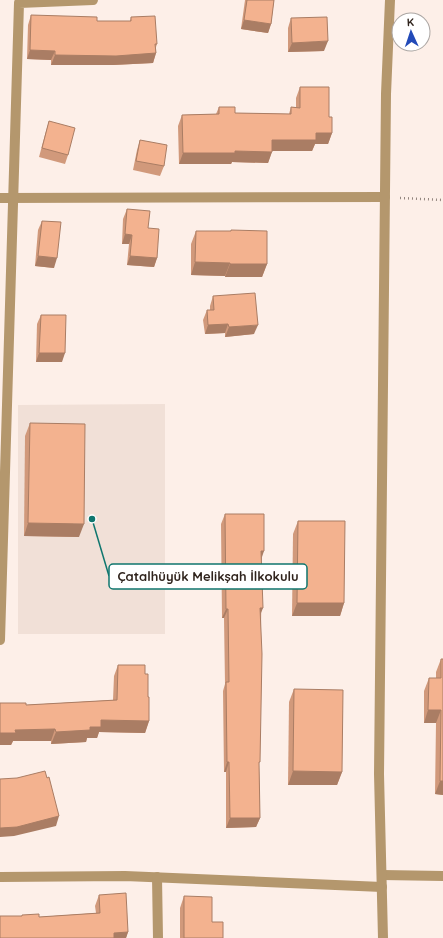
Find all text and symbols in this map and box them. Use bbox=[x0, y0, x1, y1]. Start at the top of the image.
north arrow bbox=[391, 12, 431, 52]
text: K bbox=[407, 15, 414, 29]
callout: Çatalhüyük Melikşah İlkokulu bbox=[109, 564, 307, 589]
text: Çatalhüyük Melikşah İlkokulu bbox=[117, 568, 299, 584]

